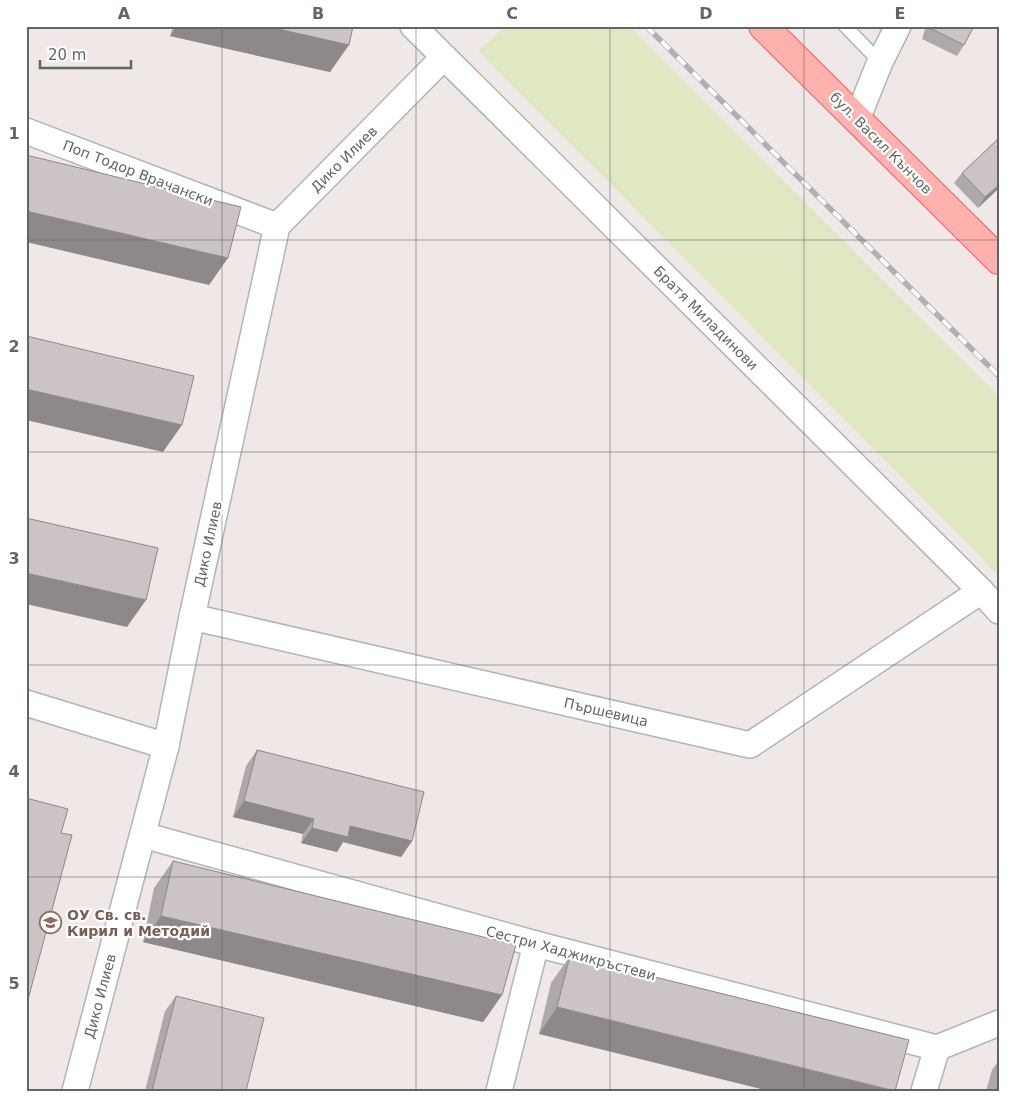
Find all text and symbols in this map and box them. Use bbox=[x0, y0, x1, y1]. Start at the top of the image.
text: A bbox=[118, 4, 131, 23]
text: B bbox=[312, 4, 324, 23]
text: C bbox=[506, 4, 518, 23]
text: D bbox=[699, 4, 713, 23]
text: E bbox=[895, 4, 905, 23]
scale bar bbox=[40, 38, 131, 70]
text: 20 m bbox=[48, 46, 86, 64]
street label: бул. Васил Кънчов bbox=[827, 89, 935, 197]
street label: Дико Илиев bbox=[308, 123, 380, 195]
text: 1 bbox=[8, 124, 20, 143]
street label: Поп Тодор Врачански bbox=[61, 137, 215, 209]
street label: Братя Миладинови bbox=[651, 263, 761, 373]
text: 2 bbox=[8, 337, 20, 356]
street label: Дико Илиев bbox=[191, 500, 225, 588]
text: 3 bbox=[8, 549, 20, 568]
street label: Пършевица bbox=[562, 695, 650, 729]
text: 4 bbox=[8, 762, 20, 781]
place label: ОУ Св. св. Кирил и Методий bbox=[67, 907, 210, 939]
school or university icon: ОУ Св. св. Кирил и Методий bbox=[39, 911, 63, 935]
street label: Сестри Хаджикръстеви bbox=[484, 923, 658, 983]
street label: Дико Илиев bbox=[81, 952, 119, 1040]
text: 5 bbox=[8, 974, 20, 993]

